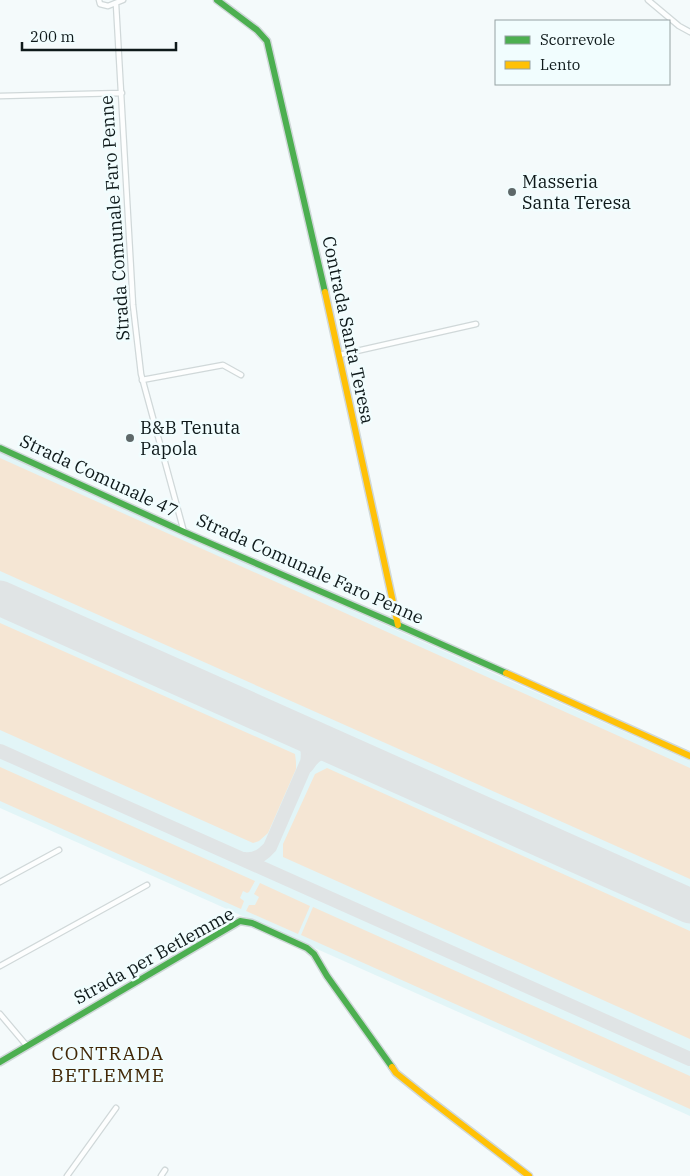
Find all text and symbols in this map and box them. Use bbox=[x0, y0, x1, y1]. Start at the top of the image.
scale bar bbox=[22, 20, 176, 52]
legend bbox=[495, 20, 670, 85]
text: 200 m bbox=[30, 27, 75, 46]
text: Scorrevole bbox=[540, 30, 615, 49]
text: Lento bbox=[540, 55, 580, 74]
street label: Strada Comunale Faro Penne bbox=[94, 95, 135, 342]
place label: Masseria Santa Teresa bbox=[522, 170, 631, 214]
marker: Masseria Santa Teresa bbox=[506, 186, 518, 198]
street label: Contrada Santa Teresa bbox=[317, 234, 380, 426]
place label: B&B Tenuta Papola bbox=[140, 416, 240, 460]
street label: Strada Comunale 47 bbox=[17, 429, 182, 522]
marker: B&B Tenuta Papola bbox=[124, 432, 136, 444]
street label: Strada Comunale Faro Penne bbox=[193, 508, 427, 629]
street label: Strada per Betlemme bbox=[70, 902, 238, 1009]
district label: CONTRADA BETLEMME bbox=[51, 1041, 165, 1087]

